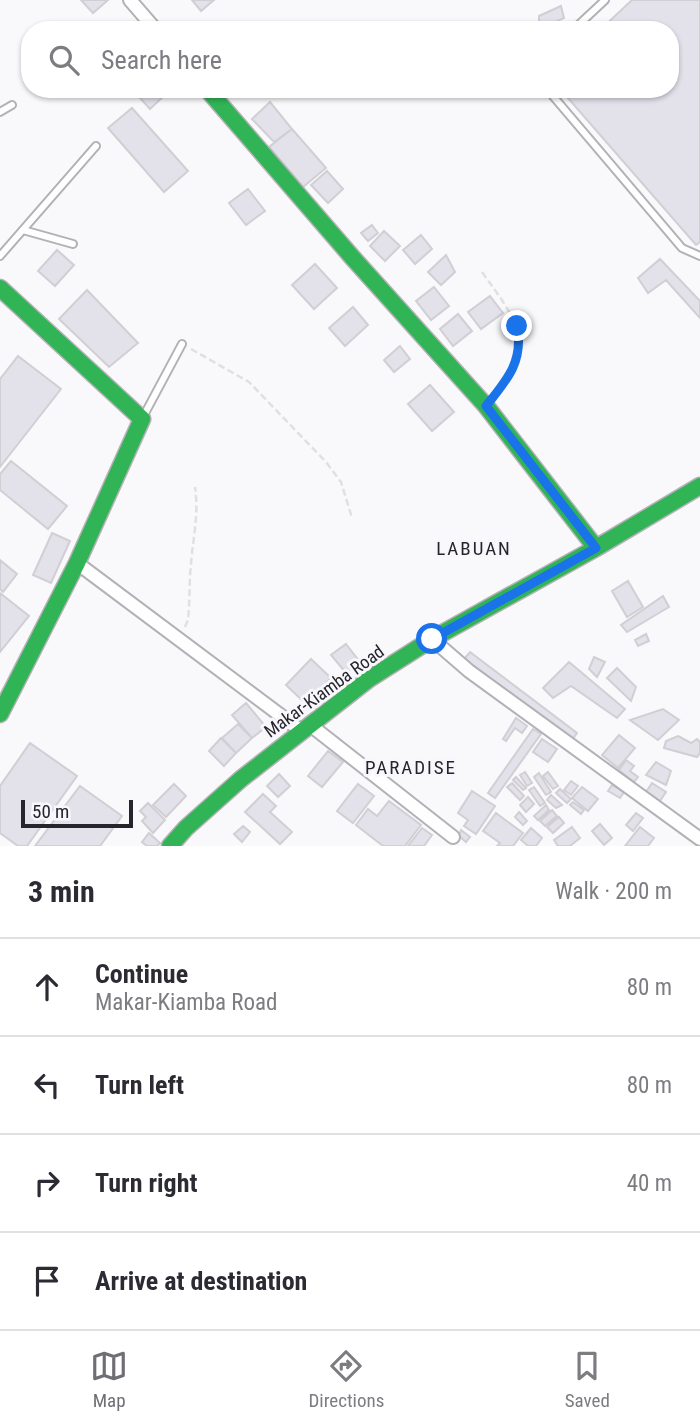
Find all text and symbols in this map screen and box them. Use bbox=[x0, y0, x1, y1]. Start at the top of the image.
search box bbox=[21, 21, 679, 98]
icon: search bbox=[45, 41, 83, 79]
text: Search here bbox=[101, 45, 222, 75]
route end bbox=[501, 310, 532, 341]
district label: LABUAN bbox=[436, 537, 512, 560]
route start bbox=[416, 623, 447, 654]
street label: Makar-Kiamba Road bbox=[260, 641, 388, 741]
district label: PARADISE bbox=[365, 756, 457, 779]
scale bar bbox=[21, 797, 133, 829]
text: 50 m bbox=[32, 800, 69, 823]
text: 3 min bbox=[28, 874, 95, 909]
text: Walk · 200 m bbox=[555, 878, 672, 905]
text: Continue bbox=[95, 959, 188, 989]
icon: ahead bbox=[28, 968, 66, 1006]
text: 80 m bbox=[627, 974, 672, 1001]
text: Makar-Kiamba Road bbox=[95, 989, 277, 1016]
icon: left bbox=[28, 1066, 66, 1104]
text: Turn left bbox=[95, 1070, 184, 1100]
text: 80 m bbox=[627, 1072, 672, 1099]
icon: right bbox=[28, 1164, 66, 1202]
text: Turn right bbox=[95, 1168, 197, 1198]
text: 40 m bbox=[627, 1170, 672, 1197]
icon: arrive bbox=[28, 1262, 66, 1300]
text: Arrive at destination bbox=[95, 1266, 307, 1296]
tab: Map bbox=[90, 1347, 128, 1412]
tab: Directions bbox=[308, 1347, 384, 1412]
tab: Saved bbox=[565, 1347, 610, 1412]

